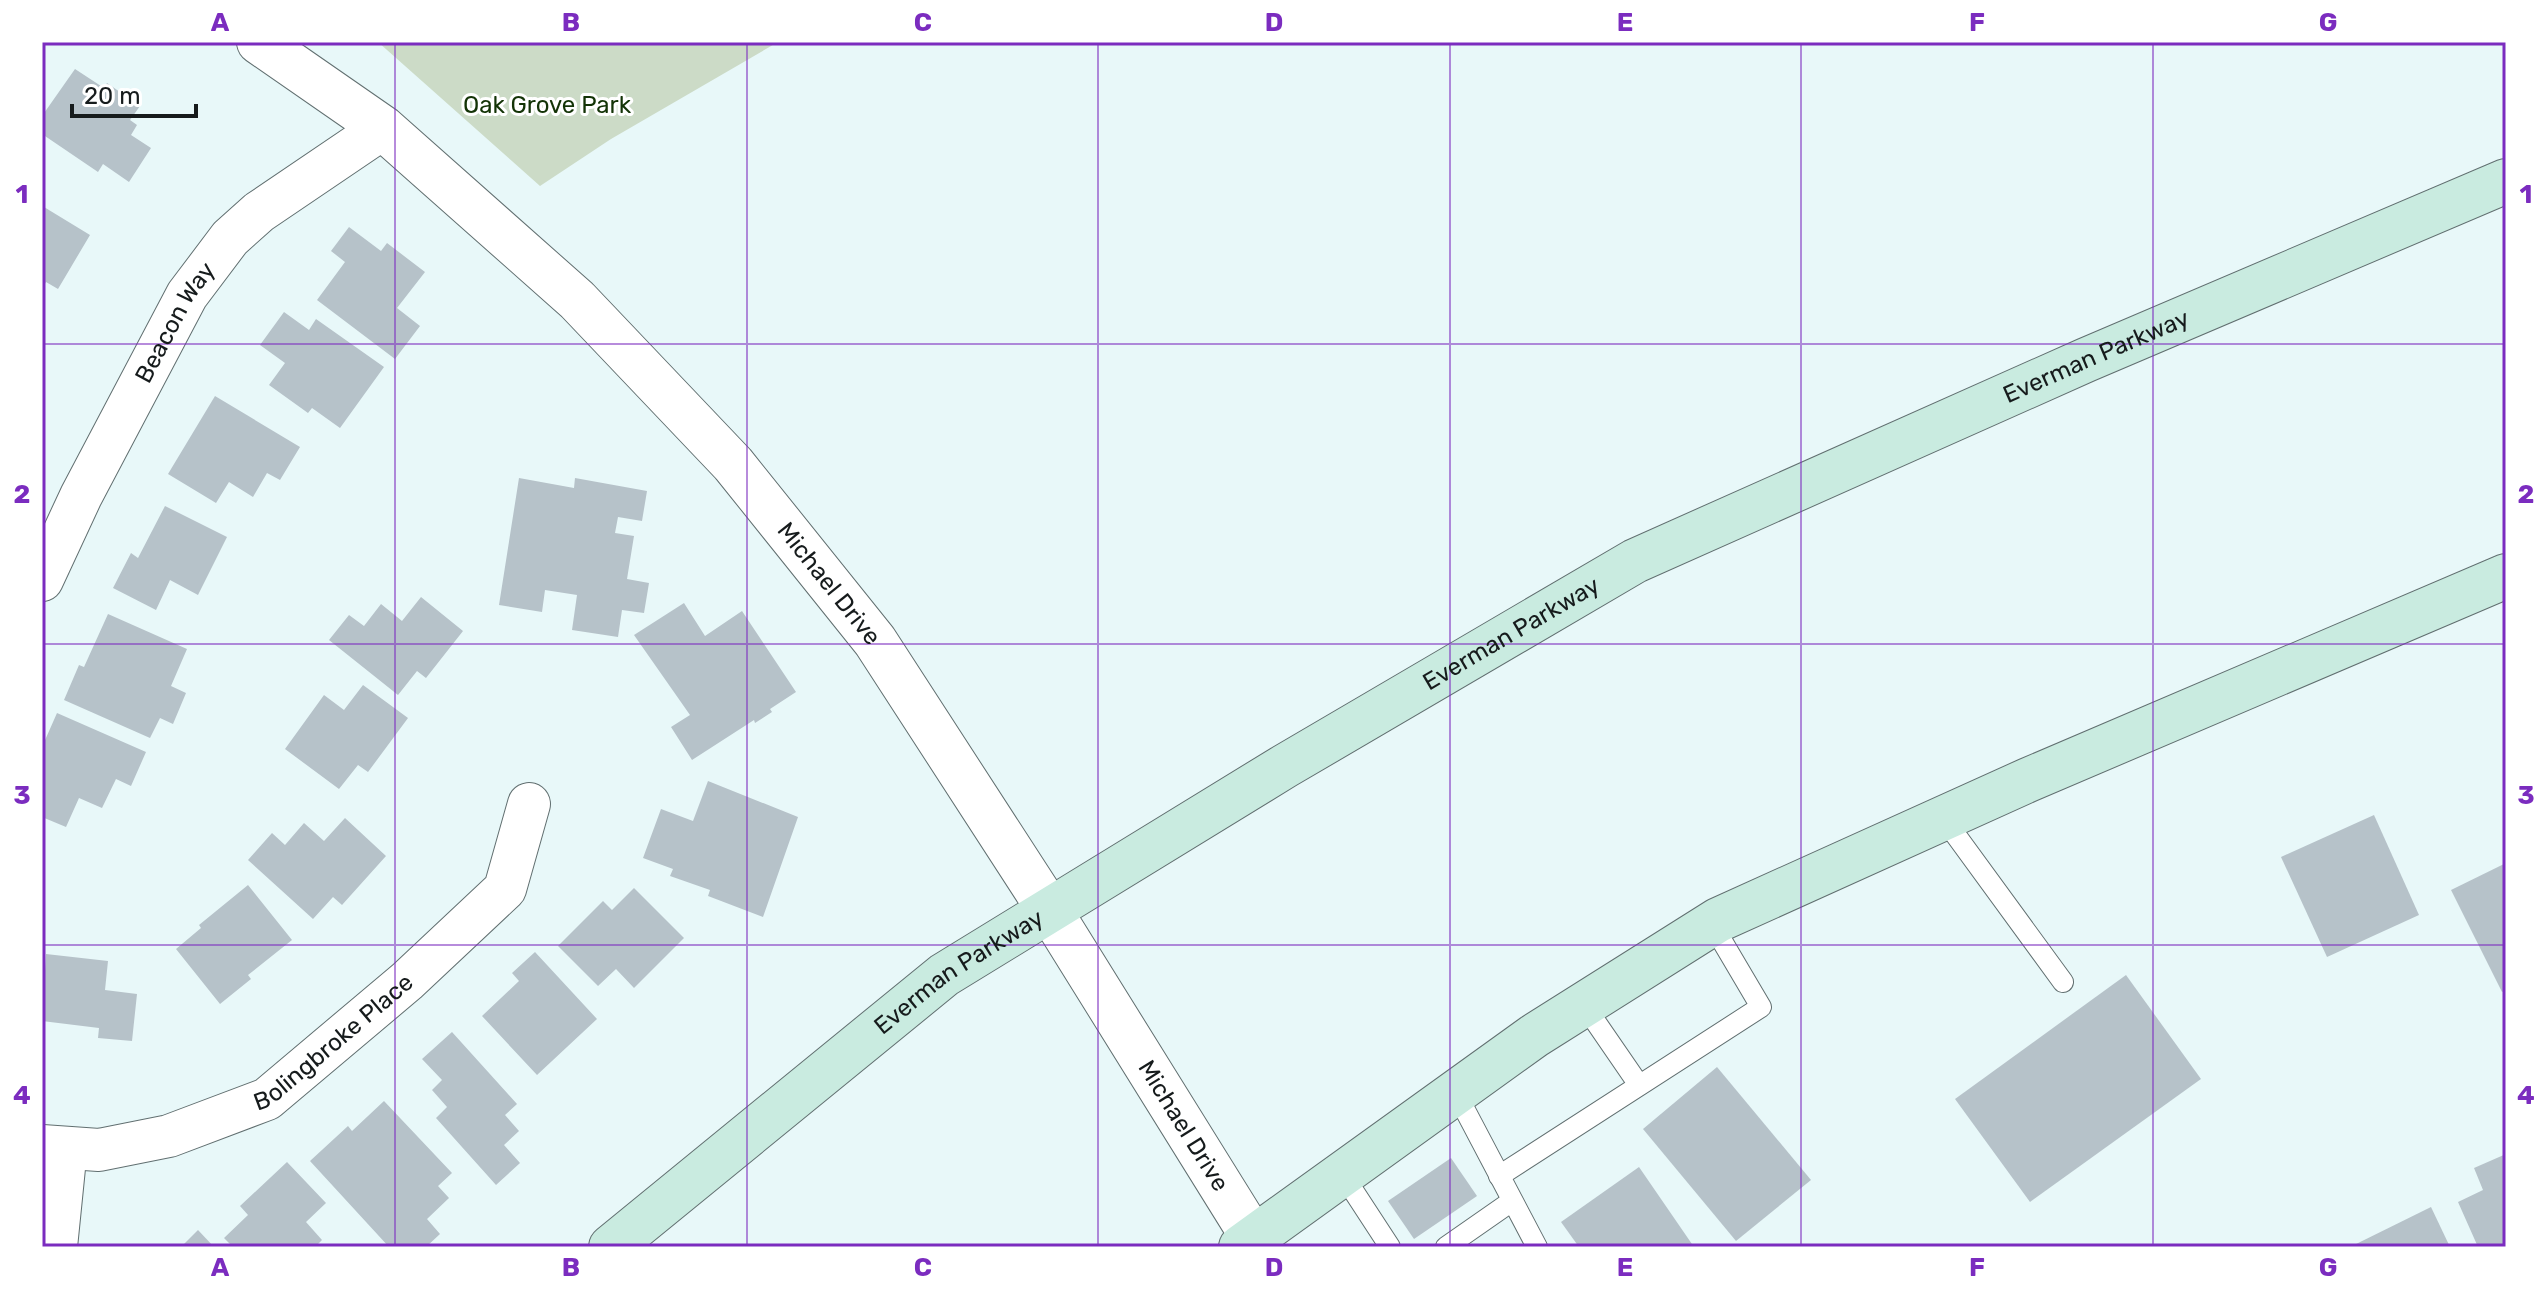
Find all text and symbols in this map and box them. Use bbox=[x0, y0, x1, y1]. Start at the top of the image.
text: A bbox=[211, 7, 230, 38]
text: B bbox=[562, 7, 580, 38]
text: C bbox=[914, 7, 932, 38]
text: D bbox=[1265, 7, 1283, 38]
text: E bbox=[1617, 7, 1633, 38]
text: F bbox=[1969, 7, 1985, 38]
text: G bbox=[2319, 7, 2337, 38]
scale bar bbox=[72, 68, 196, 118]
text: 20 m bbox=[84, 82, 141, 110]
park label: Oak Grove Park bbox=[463, 91, 632, 119]
text: 1 bbox=[16, 179, 28, 210]
text: 1 bbox=[2520, 179, 2532, 210]
street label: Beacon Way bbox=[129, 257, 221, 388]
street label: Everman Parkway bbox=[1999, 304, 2193, 409]
text: 2 bbox=[14, 479, 30, 510]
text: 2 bbox=[2518, 479, 2534, 510]
street label: Michael Drive bbox=[772, 517, 887, 651]
street label: Everman Parkway bbox=[1418, 571, 1604, 696]
text: 3 bbox=[13, 780, 31, 811]
text: 3 bbox=[2517, 780, 2535, 811]
street label: Everman Parkway bbox=[869, 904, 1048, 1040]
street label: Bolingbroke Place bbox=[250, 968, 419, 1117]
street label: Michael Drive bbox=[1132, 1055, 1235, 1196]
text: 4 bbox=[13, 1080, 31, 1111]
text: 4 bbox=[2517, 1080, 2535, 1111]
text: A bbox=[211, 1252, 230, 1283]
text: B bbox=[562, 1252, 580, 1283]
text: C bbox=[914, 1252, 932, 1283]
text: D bbox=[1265, 1252, 1283, 1283]
text: E bbox=[1617, 1252, 1633, 1283]
text: F bbox=[1969, 1252, 1985, 1283]
text: G bbox=[2319, 1252, 2337, 1283]

